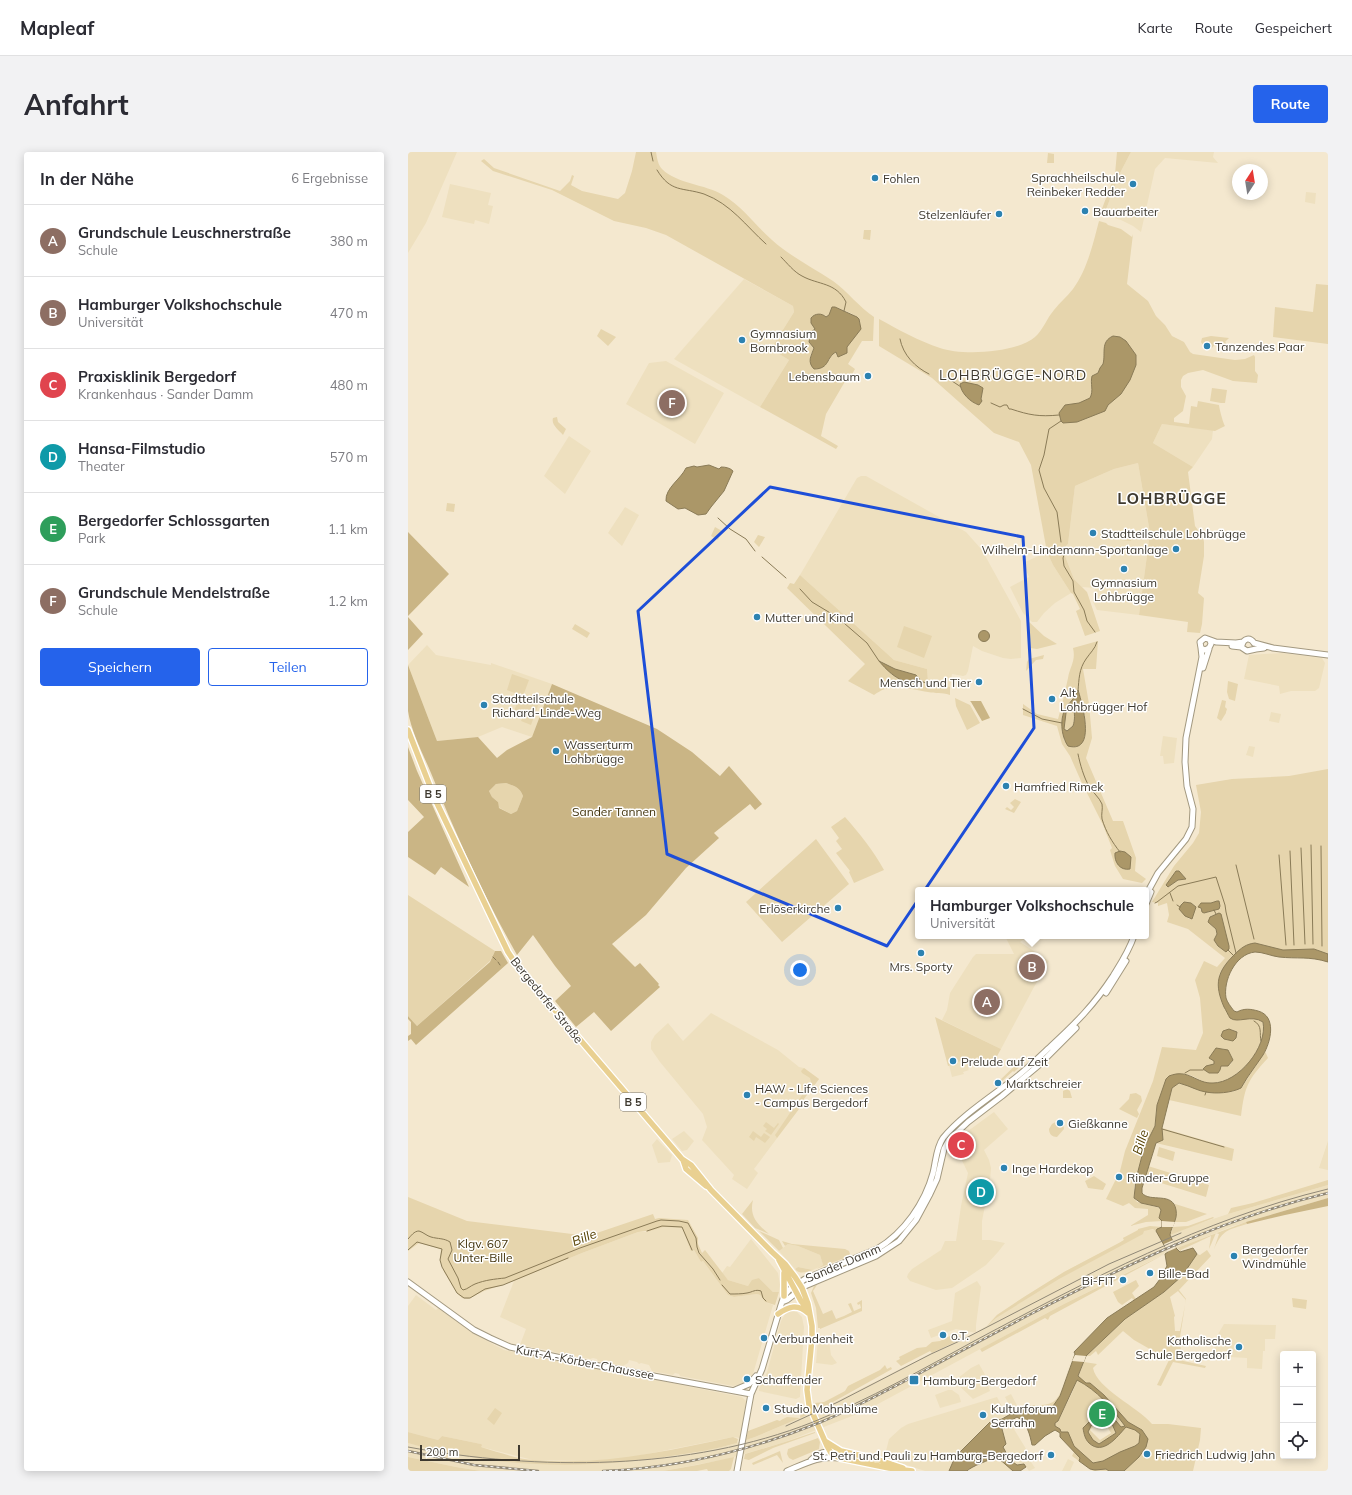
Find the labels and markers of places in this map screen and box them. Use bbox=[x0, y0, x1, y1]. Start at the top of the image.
place label: Sprachheilschule Reinbeker Redder bbox=[1027, 170, 1126, 199]
place label: Fohlen bbox=[883, 171, 920, 186]
marker: Fohlen bbox=[870, 173, 880, 183]
marker: Sprachheilschule Reinbeker Redder bbox=[1128, 179, 1138, 189]
place label: Bauarbeiter bbox=[1093, 204, 1159, 219]
marker: Bauarbeiter bbox=[1080, 206, 1090, 216]
place label: Stelzenläufer bbox=[919, 207, 992, 222]
marker: Stelzenläufer bbox=[994, 209, 1004, 219]
place label: Gymnasium Bornbrook bbox=[750, 326, 816, 355]
marker: Gymnasium Bornbrook bbox=[737, 335, 747, 345]
place label: Tanzendes Paar bbox=[1215, 339, 1305, 354]
marker: Tanzendes Paar bbox=[1202, 341, 1212, 351]
place label: Lebensbaum bbox=[788, 369, 860, 384]
marker: Lebensbaum bbox=[863, 371, 873, 381]
pin: F bbox=[659, 388, 685, 418]
place label: Stadtteilschule Lohbrügge bbox=[1101, 526, 1246, 541]
marker: Stadtteilschule Lohbrügge bbox=[1088, 528, 1098, 538]
place label: Wilhelm-Lindemann-Sportanlage bbox=[982, 542, 1168, 557]
marker: Wilhelm-Lindemann-Sportanlage bbox=[1171, 544, 1181, 554]
marker: Gymnasium Lohbrügge bbox=[1119, 564, 1129, 574]
place label: Gymnasium Lohbrügge bbox=[1091, 575, 1157, 604]
place label: Mutter und Kind bbox=[765, 610, 853, 625]
marker: Mutter und Kind bbox=[752, 612, 762, 622]
place label: Mensch und Tier bbox=[880, 675, 972, 690]
marker: Mensch und Tier bbox=[974, 677, 984, 687]
place label: Alt Lohbrügger Hof bbox=[1060, 685, 1148, 714]
place label: Stadtteilschule Richard-Linde-Weg bbox=[492, 691, 601, 720]
marker: Alt Lohbrügger Hof bbox=[1047, 694, 1057, 704]
marker: Stadtteilschule Richard-Linde-Weg bbox=[479, 700, 489, 710]
place label: Wasserturm Lohbrügge bbox=[564, 737, 633, 766]
marker: Wasserturm Lohbrügge bbox=[551, 746, 561, 756]
place label: Hamfried Rimek bbox=[1014, 779, 1104, 794]
marker: Hamfried Rimek bbox=[1001, 781, 1011, 791]
place label: Erlöserkirche bbox=[759, 901, 830, 916]
marker: Erlöserkirche bbox=[833, 903, 843, 913]
marker: Mrs. Sporty bbox=[916, 948, 926, 958]
pin: B bbox=[1019, 952, 1045, 982]
place label: Mrs. Sporty bbox=[889, 959, 953, 974]
pin: A bbox=[974, 987, 1000, 1017]
place label: Prelude auf Zeit bbox=[961, 1054, 1048, 1069]
marker: Prelude auf Zeit bbox=[948, 1056, 958, 1066]
place label: Marktschreier bbox=[1006, 1076, 1082, 1091]
marker: Marktschreier bbox=[993, 1078, 1003, 1088]
place label: HAW - Life Sciences - Campus Bergedorf bbox=[755, 1081, 869, 1110]
marker: HAW - Life Sciences - Campus Bergedorf bbox=[742, 1090, 752, 1100]
place label: Gießkanne bbox=[1068, 1116, 1128, 1131]
marker: Gießkanne bbox=[1055, 1118, 1065, 1128]
pin: C bbox=[948, 1130, 974, 1160]
place label: Inge Hardekop bbox=[1012, 1161, 1094, 1176]
marker: Inge Hardekop bbox=[999, 1163, 1009, 1173]
place label: Rinder-Gruppe bbox=[1127, 1170, 1209, 1185]
marker: Rinder-Gruppe bbox=[1114, 1172, 1124, 1182]
pin: D bbox=[968, 1177, 994, 1207]
place label: Bergedorfer Windmühle bbox=[1242, 1242, 1309, 1271]
marker: Bergedorfer Windmühle bbox=[1229, 1251, 1239, 1261]
place label: Bille-Bad bbox=[1158, 1266, 1209, 1281]
marker: Bille-Bad bbox=[1145, 1268, 1155, 1278]
place label: Bi-FIT bbox=[1082, 1273, 1116, 1288]
marker: Bi-FIT bbox=[1118, 1275, 1128, 1285]
place label: o.T. bbox=[951, 1328, 969, 1343]
marker: o.T. bbox=[938, 1330, 948, 1340]
place label: Verbundenheit bbox=[772, 1331, 853, 1346]
marker: Verbundenheit bbox=[759, 1333, 769, 1343]
place label: Katholische Schule Bergedorf bbox=[1136, 1333, 1232, 1362]
marker: Katholische Schule Bergedorf bbox=[1234, 1342, 1244, 1352]
place label: Schaffender bbox=[755, 1372, 823, 1387]
place label: Hamburg-Bergedorf bbox=[923, 1373, 1037, 1388]
marker: Schaffender bbox=[742, 1374, 752, 1384]
marker: Hamburg-Bergedorf bbox=[908, 1374, 920, 1386]
pin: E bbox=[1089, 1399, 1115, 1429]
place label: Studio Mohnblume bbox=[774, 1401, 878, 1416]
place label: Kulturforum Serrahn bbox=[991, 1401, 1057, 1430]
marker: Studio Mohnblume bbox=[761, 1403, 771, 1413]
marker: Kulturforum Serrahn bbox=[978, 1410, 988, 1420]
place label: Friedrich Ludwig Jahn bbox=[1155, 1447, 1275, 1462]
place label: St. Petri und Pauli zu Hamburg-Bergedorf bbox=[812, 1448, 1044, 1463]
marker: Friedrich Ludwig Jahn bbox=[1142, 1449, 1152, 1459]
marker: St. Petri und Pauli zu Hamburg-Bergedorf bbox=[1046, 1450, 1056, 1460]

